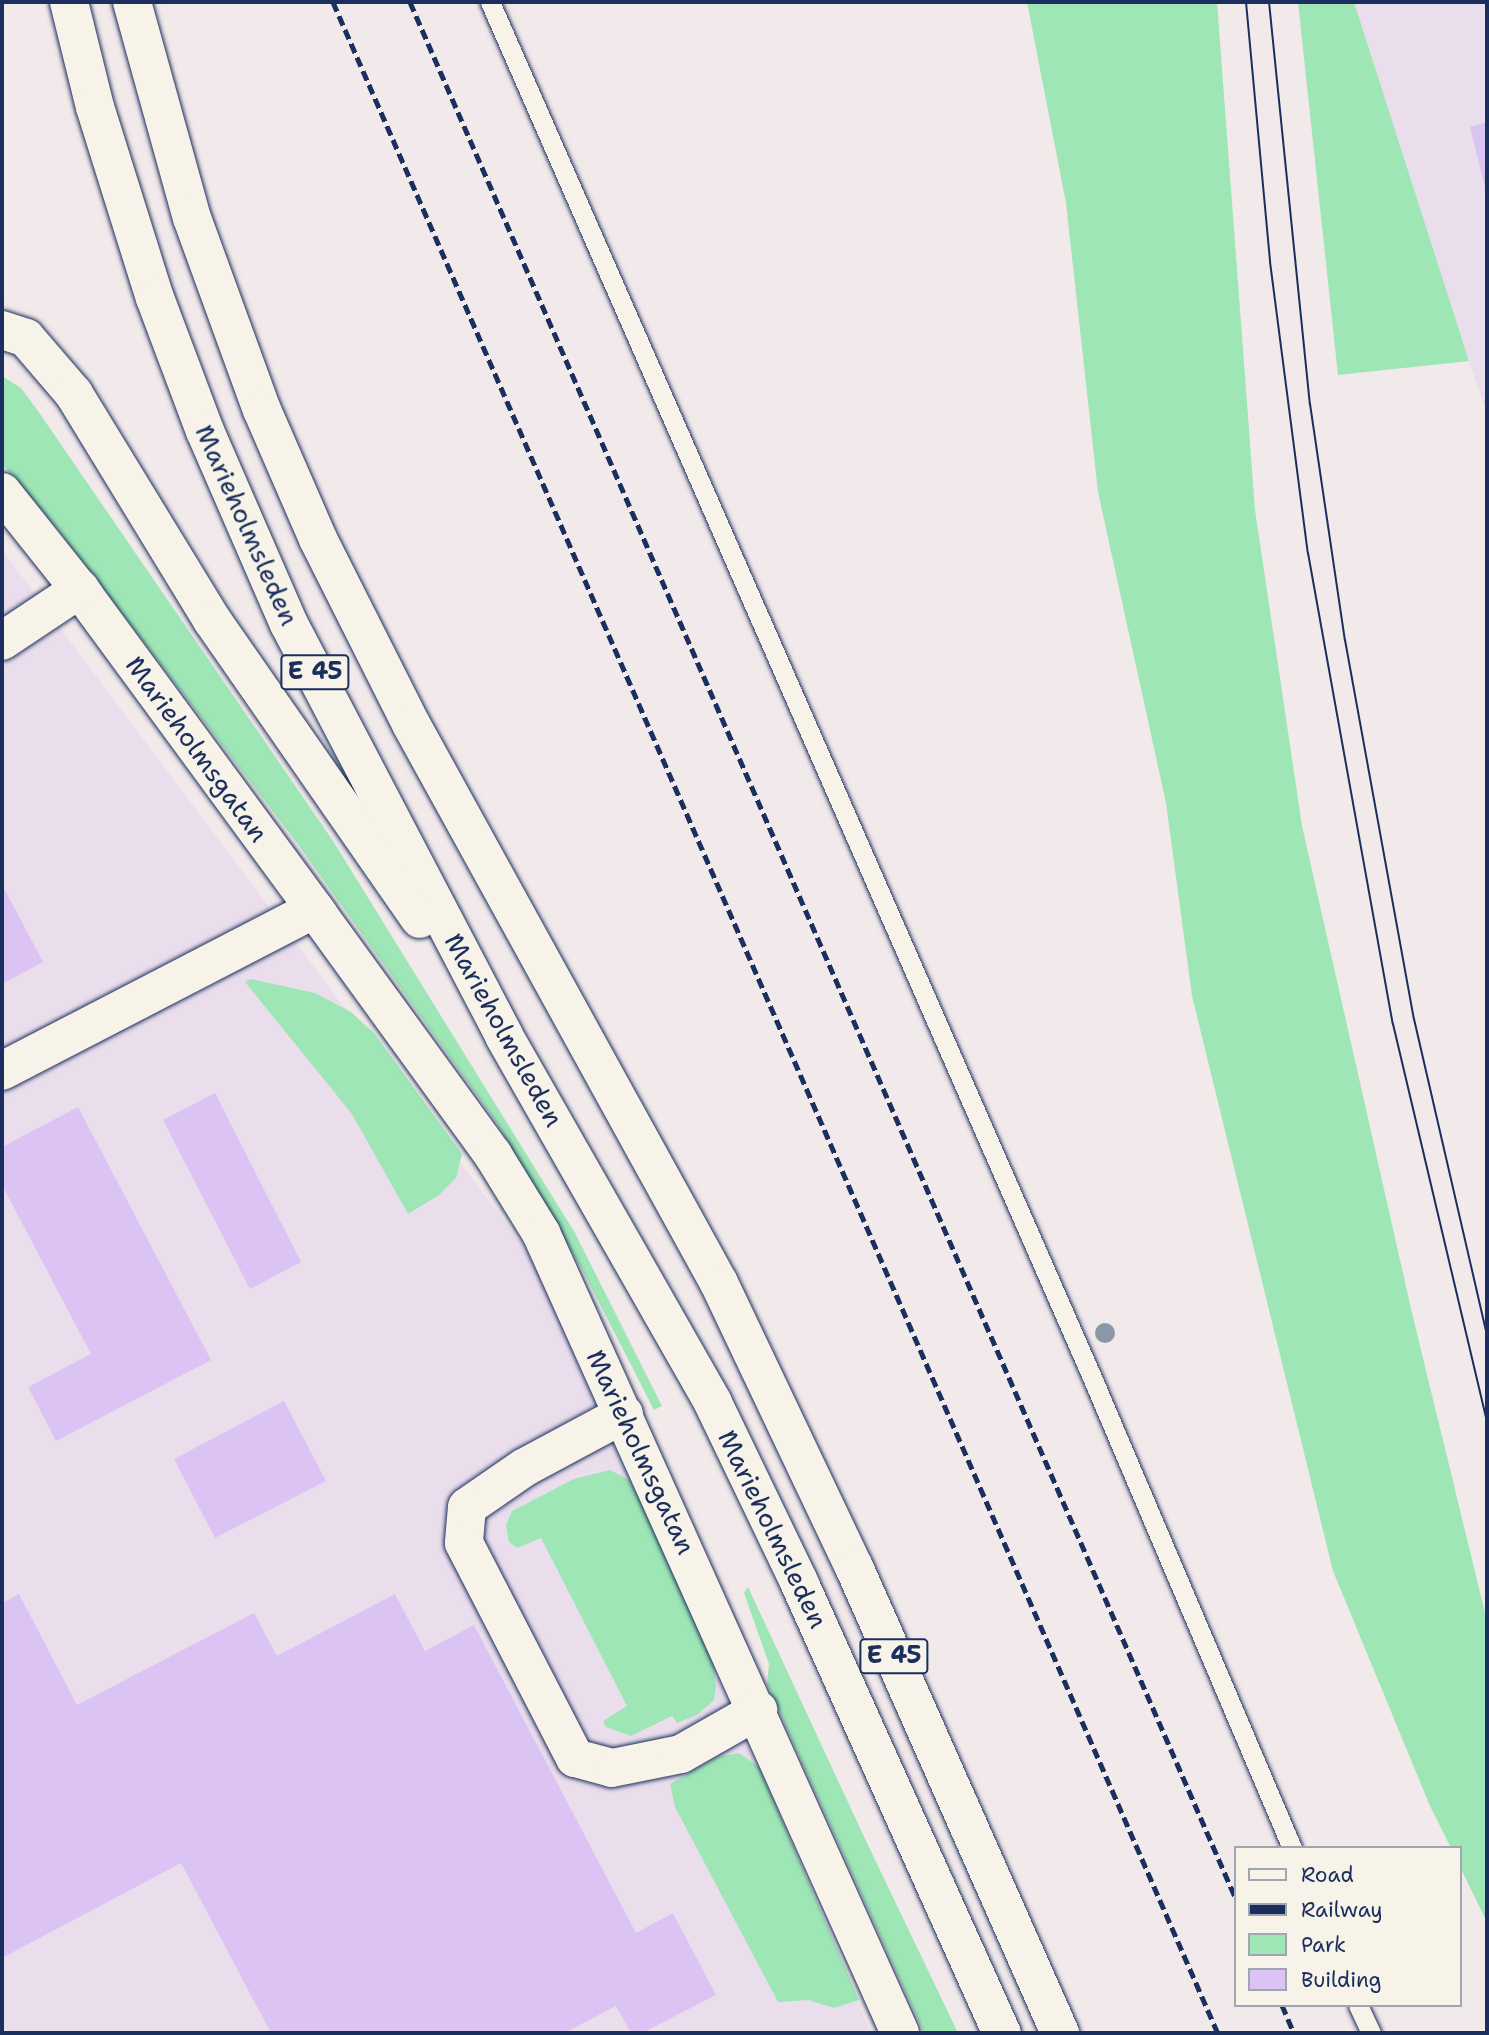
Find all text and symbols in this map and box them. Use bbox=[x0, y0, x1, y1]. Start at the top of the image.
street label: Marieholmsleden bbox=[189, 420, 305, 630]
street label: Marieholmsgatan bbox=[119, 650, 275, 848]
road number: E 45 bbox=[280, 652, 350, 692]
street label: Marieholmsleden bbox=[438, 928, 570, 1132]
street label: Marieholmsgatan bbox=[580, 1345, 702, 1559]
street label: Marieholmsleden bbox=[712, 1425, 834, 1633]
road number: E 45 bbox=[859, 1636, 929, 1676]
legend bbox=[1234, 1846, 1461, 2007]
text: Road bbox=[1301, 1861, 1354, 1889]
text: Railway bbox=[1301, 1896, 1383, 1924]
text: Park bbox=[1301, 1931, 1346, 1959]
text: Building bbox=[1301, 1966, 1381, 1994]

